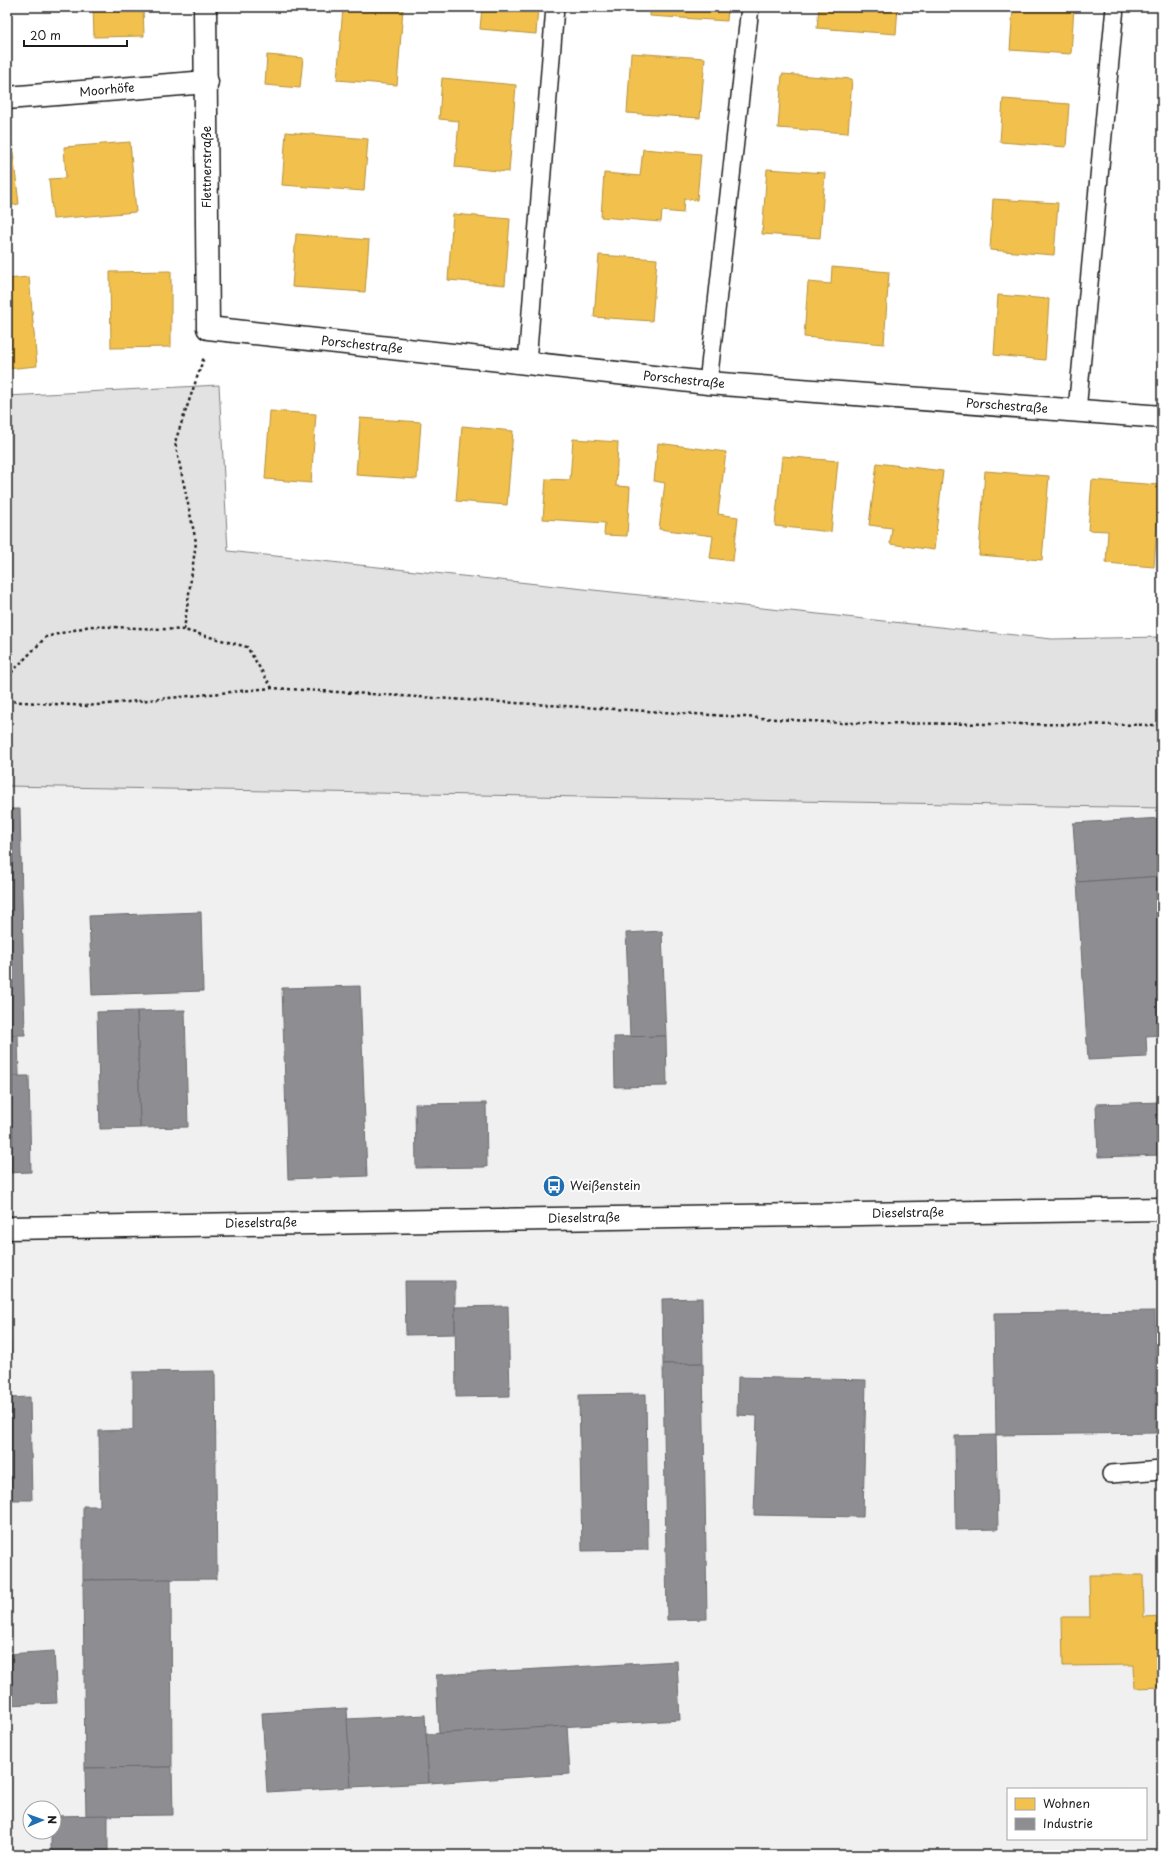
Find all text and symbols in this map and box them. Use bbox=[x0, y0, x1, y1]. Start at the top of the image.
scale bar bbox=[24, 22, 127, 48]
text: 20 m bbox=[30, 26, 61, 44]
street label: Moorhöfe bbox=[79, 78, 135, 100]
street label: Flettnerstraße bbox=[197, 126, 215, 208]
street label: Porschestraße bbox=[320, 331, 404, 357]
street label: Porschestraße bbox=[642, 366, 726, 392]
street label: Porschestraße bbox=[966, 393, 1049, 417]
bus stop icon: Weißenstein bbox=[541, 1173, 567, 1199]
place label: Weißenstein bbox=[570, 1176, 641, 1194]
street label: Dieselstraße bbox=[872, 1202, 944, 1222]
street label: Dieselstraße bbox=[548, 1207, 620, 1227]
street label: Dieselstraße bbox=[225, 1212, 297, 1232]
legend bbox=[1007, 1788, 1147, 1840]
text: Wohnen bbox=[1043, 1794, 1090, 1812]
north arrow bbox=[22, 1800, 62, 1840]
text: Industrie bbox=[1043, 1814, 1093, 1832]
text: N bbox=[44, 1815, 61, 1825]

